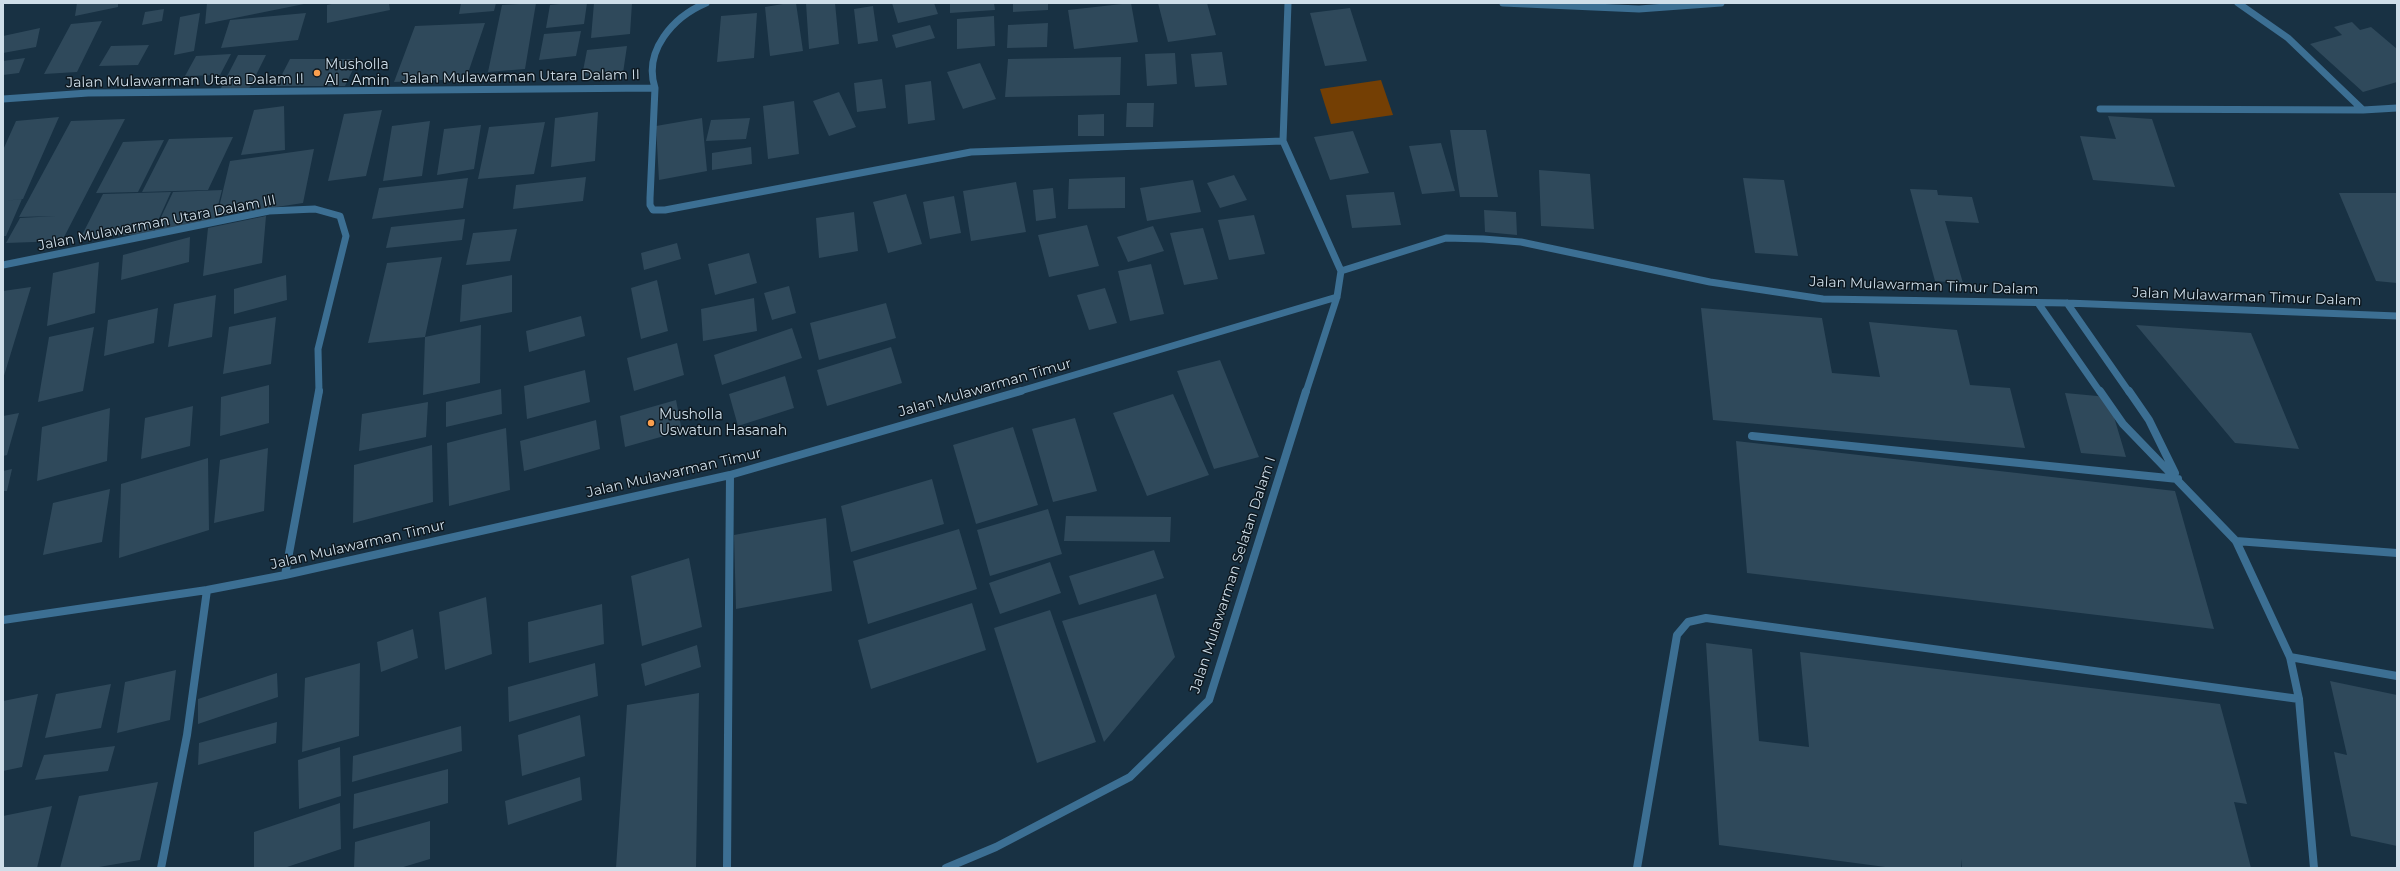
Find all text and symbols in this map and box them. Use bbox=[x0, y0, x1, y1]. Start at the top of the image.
place label: Musholla Al - Amin bbox=[325, 57, 390, 90]
street label: Jalan Mulawarman Utara Dalam II bbox=[402, 67, 640, 87]
marker: Musholla Al - Amin bbox=[312, 68, 322, 78]
street label: Jalan Mulawarman Utara Dalam II bbox=[66, 71, 304, 91]
street label: Jalan Mulawarman Utara Dalam III bbox=[37, 192, 277, 254]
street label: Jalan Mulawarman Timur Dalam bbox=[1809, 274, 2039, 298]
street label: Jalan Mulawarman Timur Dalam bbox=[2132, 285, 2362, 309]
street label: Jalan Mulawarman Timur bbox=[897, 355, 1073, 421]
place label: Musholla Uswatun Hasanah bbox=[659, 407, 787, 440]
marker: Musholla Uswatun Hasanah bbox=[646, 418, 656, 428]
street label: Jalan Mulawarman Timur bbox=[585, 445, 763, 501]
street label: Jalan Mulawarman Selatan Dalam I bbox=[1187, 455, 1279, 695]
street label: Jalan Mulawarman Timur bbox=[269, 517, 447, 573]

